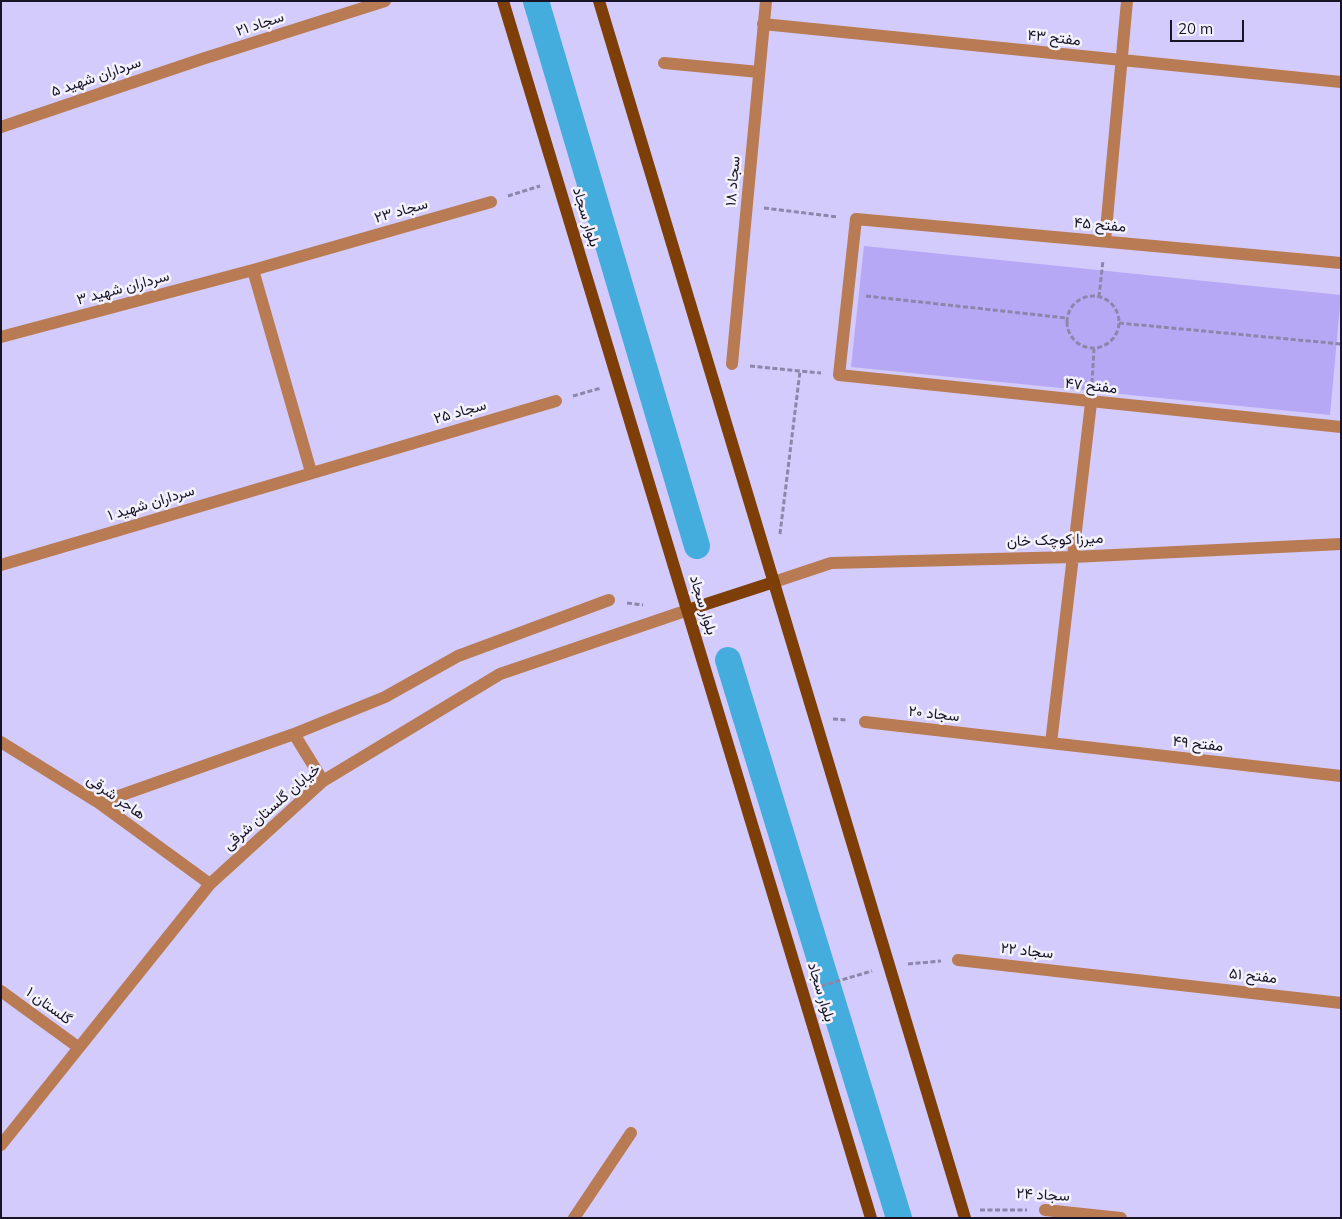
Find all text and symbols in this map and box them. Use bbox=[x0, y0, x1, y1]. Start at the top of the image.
street label: سجاد ۲۱ bbox=[234, 8, 286, 40]
scale bar bbox=[1172, 10, 1246, 42]
text: 20 m bbox=[1178, 19, 1213, 38]
street label: مفتح ۴۳ bbox=[1026, 26, 1082, 50]
street label: سرداران شهید ۵ bbox=[49, 53, 143, 101]
street label: سجاد ۱۸ bbox=[722, 155, 744, 207]
street label: بلوار سجاد bbox=[568, 185, 604, 249]
street label: سجاد ۲۳ bbox=[372, 195, 430, 227]
street label: مفتح ۴۵ bbox=[1073, 214, 1127, 236]
street label: سرداران شهید ۳ bbox=[75, 267, 171, 309]
street label: مفتح ۴۷ bbox=[1064, 374, 1118, 398]
street label: سجاد ۲۵ bbox=[432, 396, 488, 428]
street label: سرداران شهید ۱ bbox=[105, 481, 197, 525]
street label: میرزا کوچک خان bbox=[1006, 529, 1104, 551]
street label: بلوار سجاد bbox=[685, 573, 721, 637]
street label: سجاد ۲۰ bbox=[908, 702, 960, 726]
street label: مفتح ۴۹ bbox=[1172, 732, 1224, 756]
street label: خیابان گلستان شرقی bbox=[220, 760, 324, 854]
street label: هاجر شرقی bbox=[83, 770, 149, 824]
street label: سجاد ۲۲ bbox=[1000, 939, 1054, 963]
street label: بلوار سجاد bbox=[803, 960, 839, 1024]
street label: مفتح ۵۱ bbox=[1228, 965, 1278, 987]
street label: گلستان ۱ bbox=[23, 983, 75, 1029]
street label: سجاد ۲۴ bbox=[1016, 1185, 1070, 1205]

